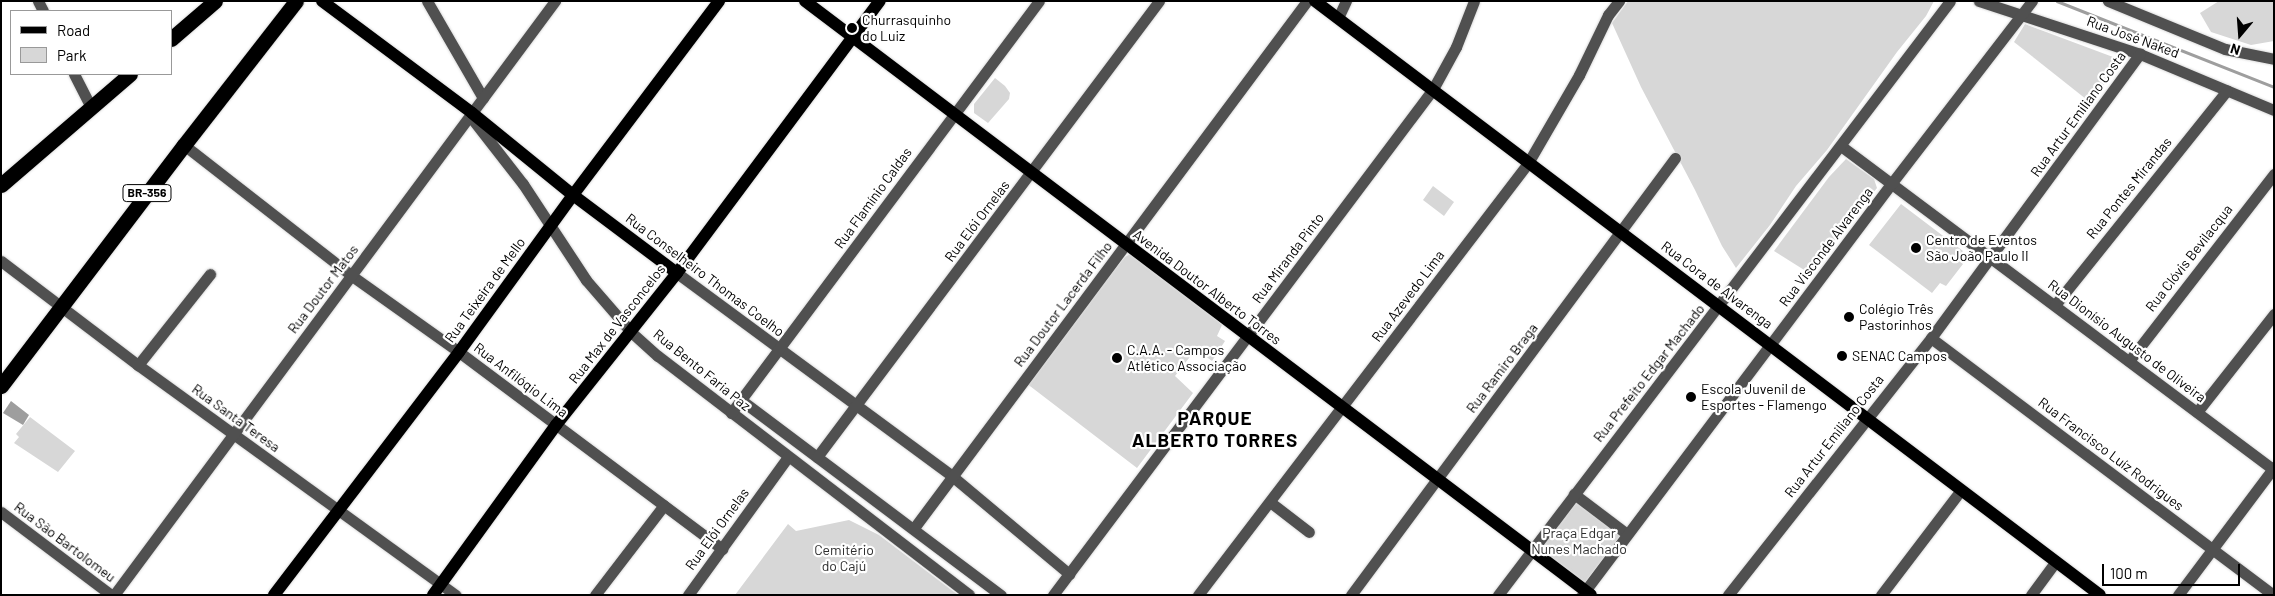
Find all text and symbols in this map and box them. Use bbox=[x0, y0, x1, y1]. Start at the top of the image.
legend bbox=[10, 10, 172, 75]
north arrow bbox=[2215, 10, 2265, 60]
place label: Churrasquinho do Luiz bbox=[862, 12, 951, 44]
street label: Rua José Naked bbox=[2084, 12, 2182, 62]
text: Road bbox=[57, 21, 90, 39]
marker: Churrasquinho do Luiz bbox=[846, 22, 858, 34]
text: N bbox=[2228, 40, 2242, 59]
text: Park bbox=[57, 46, 86, 64]
street label: Rua Artur Emiliano Costa bbox=[2027, 48, 2129, 180]
street label: Rua Pontes Mirandas bbox=[2083, 134, 2175, 242]
street label: Rua Flamínio Caldas bbox=[831, 144, 915, 252]
street label: Rua Elói Ornelas bbox=[941, 177, 1013, 265]
road number: BR-356 bbox=[122, 184, 172, 202]
street label: Rua Visconde Alvarenga bbox=[1776, 184, 1876, 310]
street label: Rua Clóvis Bevilacqua bbox=[2142, 201, 2236, 315]
street label: Rua Conselheiro Thomas Coelho bbox=[622, 210, 788, 340]
street label: Rua Miranda Pinto bbox=[1249, 210, 1327, 306]
street label: Avenida Doutor Alberto Torres bbox=[1130, 226, 1284, 348]
place label: Centro de Eventos São João Paulo II bbox=[1926, 232, 2037, 264]
street label: Rua Teixeira de Mello bbox=[441, 234, 529, 346]
street label: Rua Doutor Lacerda Filho bbox=[1010, 238, 1116, 370]
street label: Rua Cora de Alvarenga bbox=[1658, 238, 1776, 332]
street label: Rua Doutor Matos bbox=[284, 241, 362, 337]
marker: Centro de Eventos São João Paulo II bbox=[1910, 242, 1922, 254]
street label: Rua Azevedo Lima bbox=[1368, 247, 1448, 345]
street label: Rua Max de Vasconcelos bbox=[565, 261, 669, 387]
street label: Rua Dionísio Augusto de Oliveira bbox=[2045, 276, 2209, 406]
street label: Rua Prefeito Edgar Machado bbox=[1590, 301, 1708, 445]
place label: Colégio Três Pastorinhos bbox=[1859, 301, 1934, 334]
marker: Colégio Três Pastorinhos bbox=[1843, 311, 1855, 323]
street label: Rua Ramiro Braga bbox=[1463, 320, 1541, 416]
street label: Rua Bento Faria Paz bbox=[650, 326, 754, 414]
street label: Rua Anfilóqio Lima bbox=[471, 339, 571, 421]
place label: C.A.A. - Campos Atlético Associação bbox=[1127, 342, 1247, 374]
place label: SENAC Campos bbox=[1852, 348, 1947, 364]
marker: SENAC Campos bbox=[1836, 350, 1848, 362]
marker: C.A.A. - Campos Atlético Associação bbox=[1111, 352, 1123, 364]
street label: Rua Artur Emiliano Costa bbox=[1781, 371, 1887, 501]
street label: Rua Santa Teresa bbox=[189, 380, 283, 456]
place label: Escola Juvenil de Esportes - Flamengo bbox=[1701, 381, 1827, 414]
marker: Escola Juvenil de Esportes - Flamengo bbox=[1685, 391, 1697, 403]
street label: Rua Francisco Luíz Rodrigues bbox=[2035, 394, 2187, 514]
district label: PARQUE ALBERTO TORRES bbox=[1130, 407, 1300, 451]
street label: Rua Elói Ornelas bbox=[682, 485, 752, 573]
street label: Rua São Bartolomeu bbox=[11, 498, 119, 586]
park label: Praça Edgar Nunes Machado bbox=[1531, 525, 1627, 558]
park label: Cemitério do Cajú bbox=[814, 542, 874, 574]
scale bar bbox=[2105, 554, 2242, 586]
text: 100 m bbox=[2110, 564, 2148, 582]

